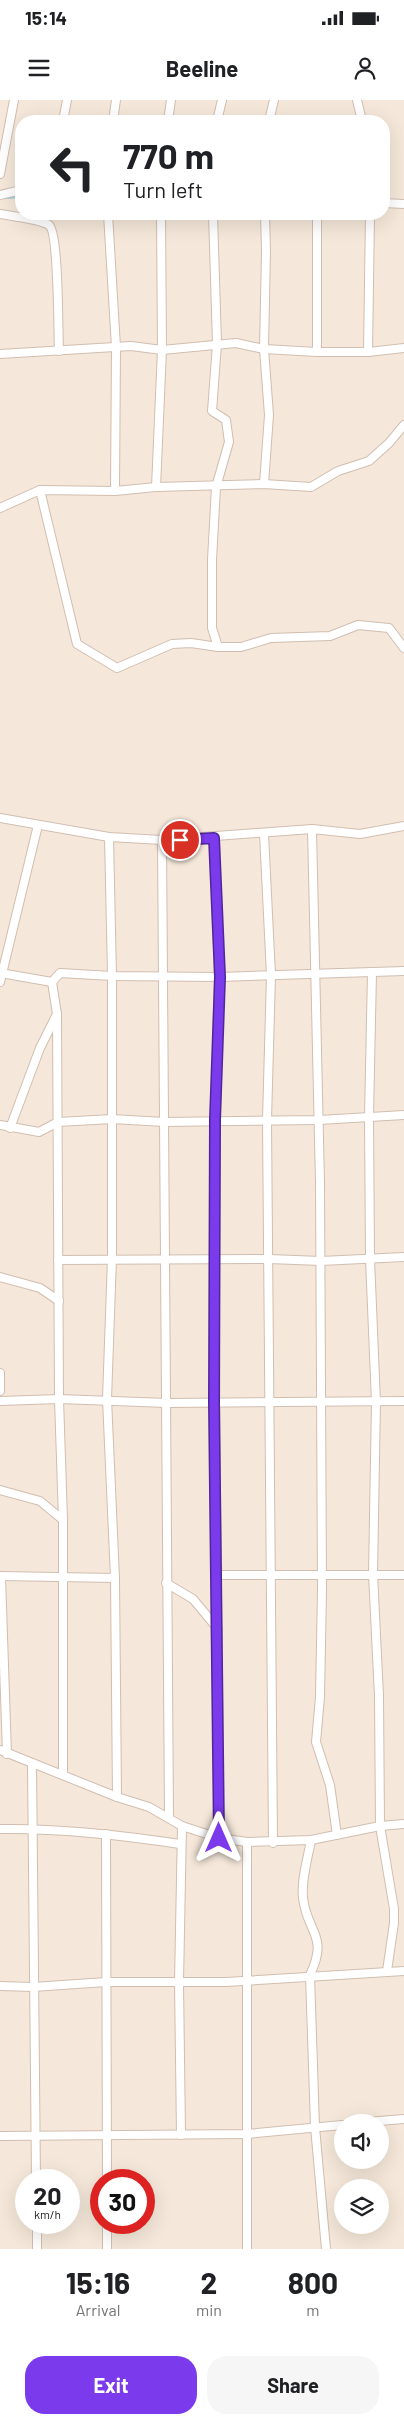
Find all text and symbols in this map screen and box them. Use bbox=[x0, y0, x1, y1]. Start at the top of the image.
text: 15:14 bbox=[25, 6, 67, 29]
icon: menu bbox=[25, 54, 53, 82]
icon: person bbox=[351, 54, 379, 82]
text: Beeline bbox=[166, 55, 238, 81]
text: 770 m bbox=[123, 134, 214, 176]
icon: left bbox=[40, 135, 105, 200]
text: Turn left bbox=[123, 176, 203, 202]
pin bbox=[159, 819, 201, 861]
icon: arrive bbox=[166, 826, 194, 854]
position arrow bbox=[192, 1811, 244, 1863]
map controls bbox=[334, 2114, 389, 2234]
button: sound bbox=[334, 2114, 389, 2169]
speed limit sign: 30 bbox=[90, 2169, 155, 2234]
button: layers bbox=[334, 2179, 389, 2234]
text: 20 bbox=[33, 2180, 62, 2210]
text: km/h bbox=[34, 2207, 61, 2221]
text: 15:16 bbox=[66, 2264, 130, 2300]
text: 2 bbox=[201, 2264, 217, 2300]
text: 800 bbox=[288, 2264, 338, 2300]
text: Arrival bbox=[76, 2300, 120, 2319]
text: min bbox=[196, 2300, 222, 2319]
text: m bbox=[306, 2300, 320, 2319]
button: Exit bbox=[25, 2356, 197, 2414]
button: Share bbox=[207, 2356, 379, 2414]

